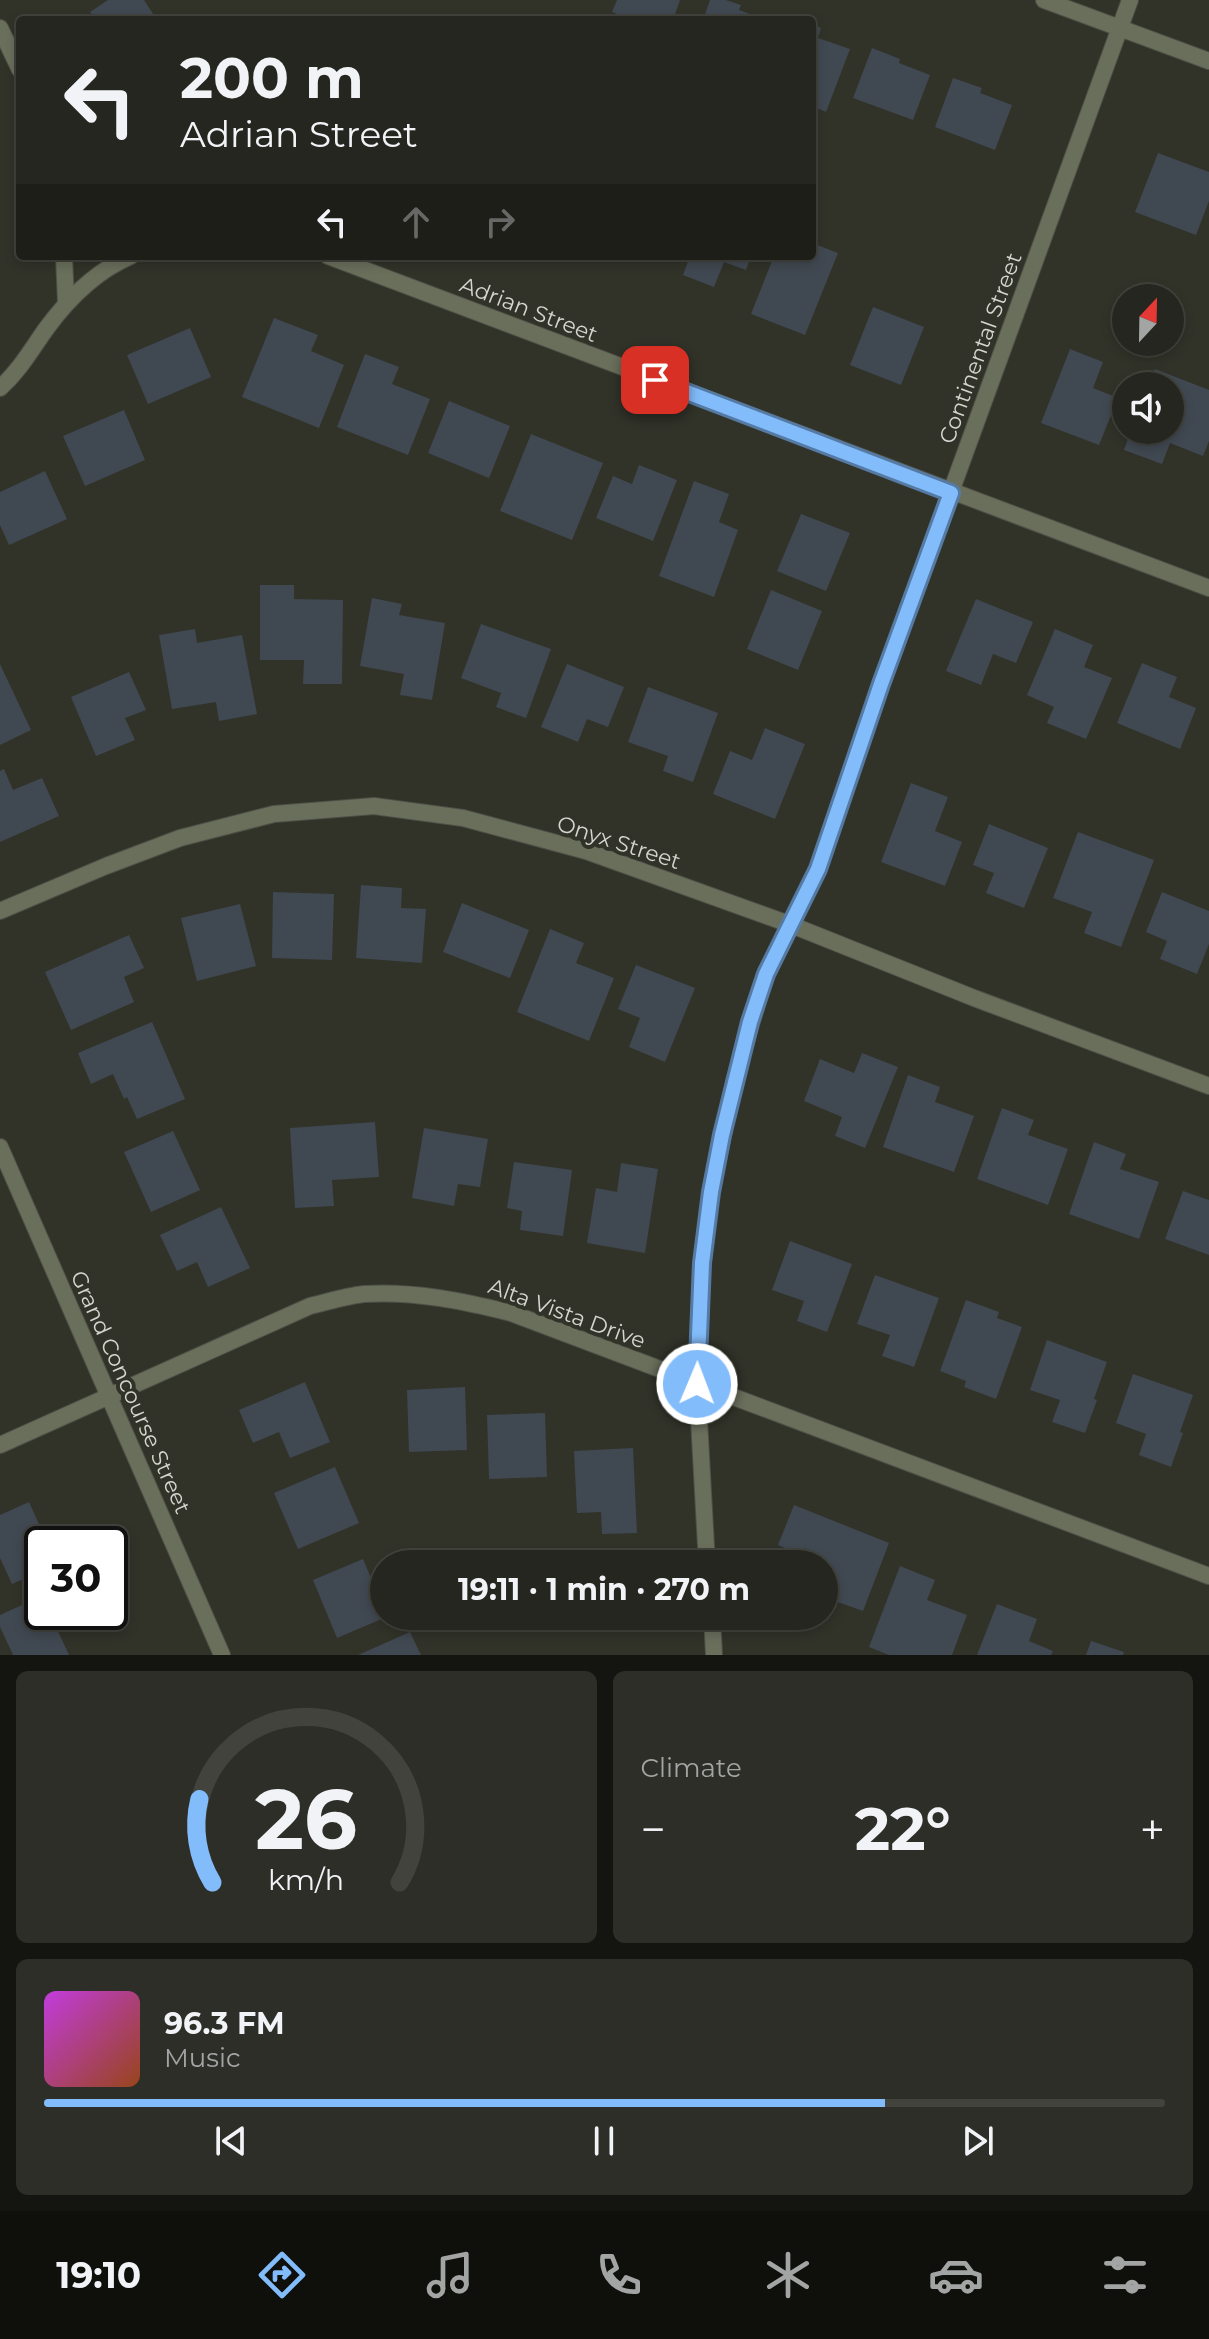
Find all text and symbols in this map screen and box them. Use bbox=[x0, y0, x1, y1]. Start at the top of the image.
text: 200 m bbox=[180, 44, 364, 112]
icon: left bbox=[48, 48, 152, 152]
text: Adrian Street bbox=[180, 112, 418, 156]
icon: left bbox=[310, 200, 354, 244]
icon: ahead bbox=[394, 200, 438, 244]
icon: right bbox=[478, 200, 522, 244]
street label: Continental Street bbox=[933, 249, 1028, 447]
street label: Adrian Street bbox=[456, 271, 602, 348]
north arrow bbox=[1112, 284, 1184, 356]
map controls bbox=[1112, 284, 1184, 444]
pin bbox=[621, 346, 689, 414]
icon: arrive bbox=[633, 358, 677, 402]
button: sound bbox=[1112, 372, 1184, 444]
street label: Onyx Street bbox=[554, 810, 684, 875]
street label: Grand Concourse Street bbox=[65, 1267, 196, 1518]
street label: Alta Vista Drive bbox=[485, 1273, 649, 1354]
position arrow bbox=[655, 1342, 739, 1426]
speed limit sign: 30 bbox=[24, 1526, 128, 1630]
text: 19:11 · 1 min · 270 m bbox=[458, 1571, 750, 1608]
text: Climate bbox=[641, 1752, 742, 1784]
text: 26 bbox=[255, 1768, 357, 1870]
text: 22° bbox=[855, 1792, 951, 1865]
text: − bbox=[641, 1802, 666, 1856]
text: + bbox=[1140, 1802, 1165, 1856]
text: km/h bbox=[268, 1862, 344, 1897]
text: 96.3 FM bbox=[164, 2005, 285, 2042]
text: Music bbox=[164, 2042, 241, 2074]
icon: previous bbox=[209, 2119, 253, 2163]
icon: pause bbox=[582, 2119, 626, 2163]
icon: next bbox=[956, 2119, 1000, 2163]
icon: directions bbox=[254, 2247, 310, 2303]
icon: music bbox=[422, 2247, 478, 2303]
icon: phone bbox=[591, 2247, 647, 2303]
icon: climate bbox=[760, 2247, 816, 2303]
icon: car bbox=[928, 2247, 984, 2303]
icon: filters bbox=[1097, 2247, 1153, 2303]
text: 19:10 bbox=[56, 2253, 141, 2297]

